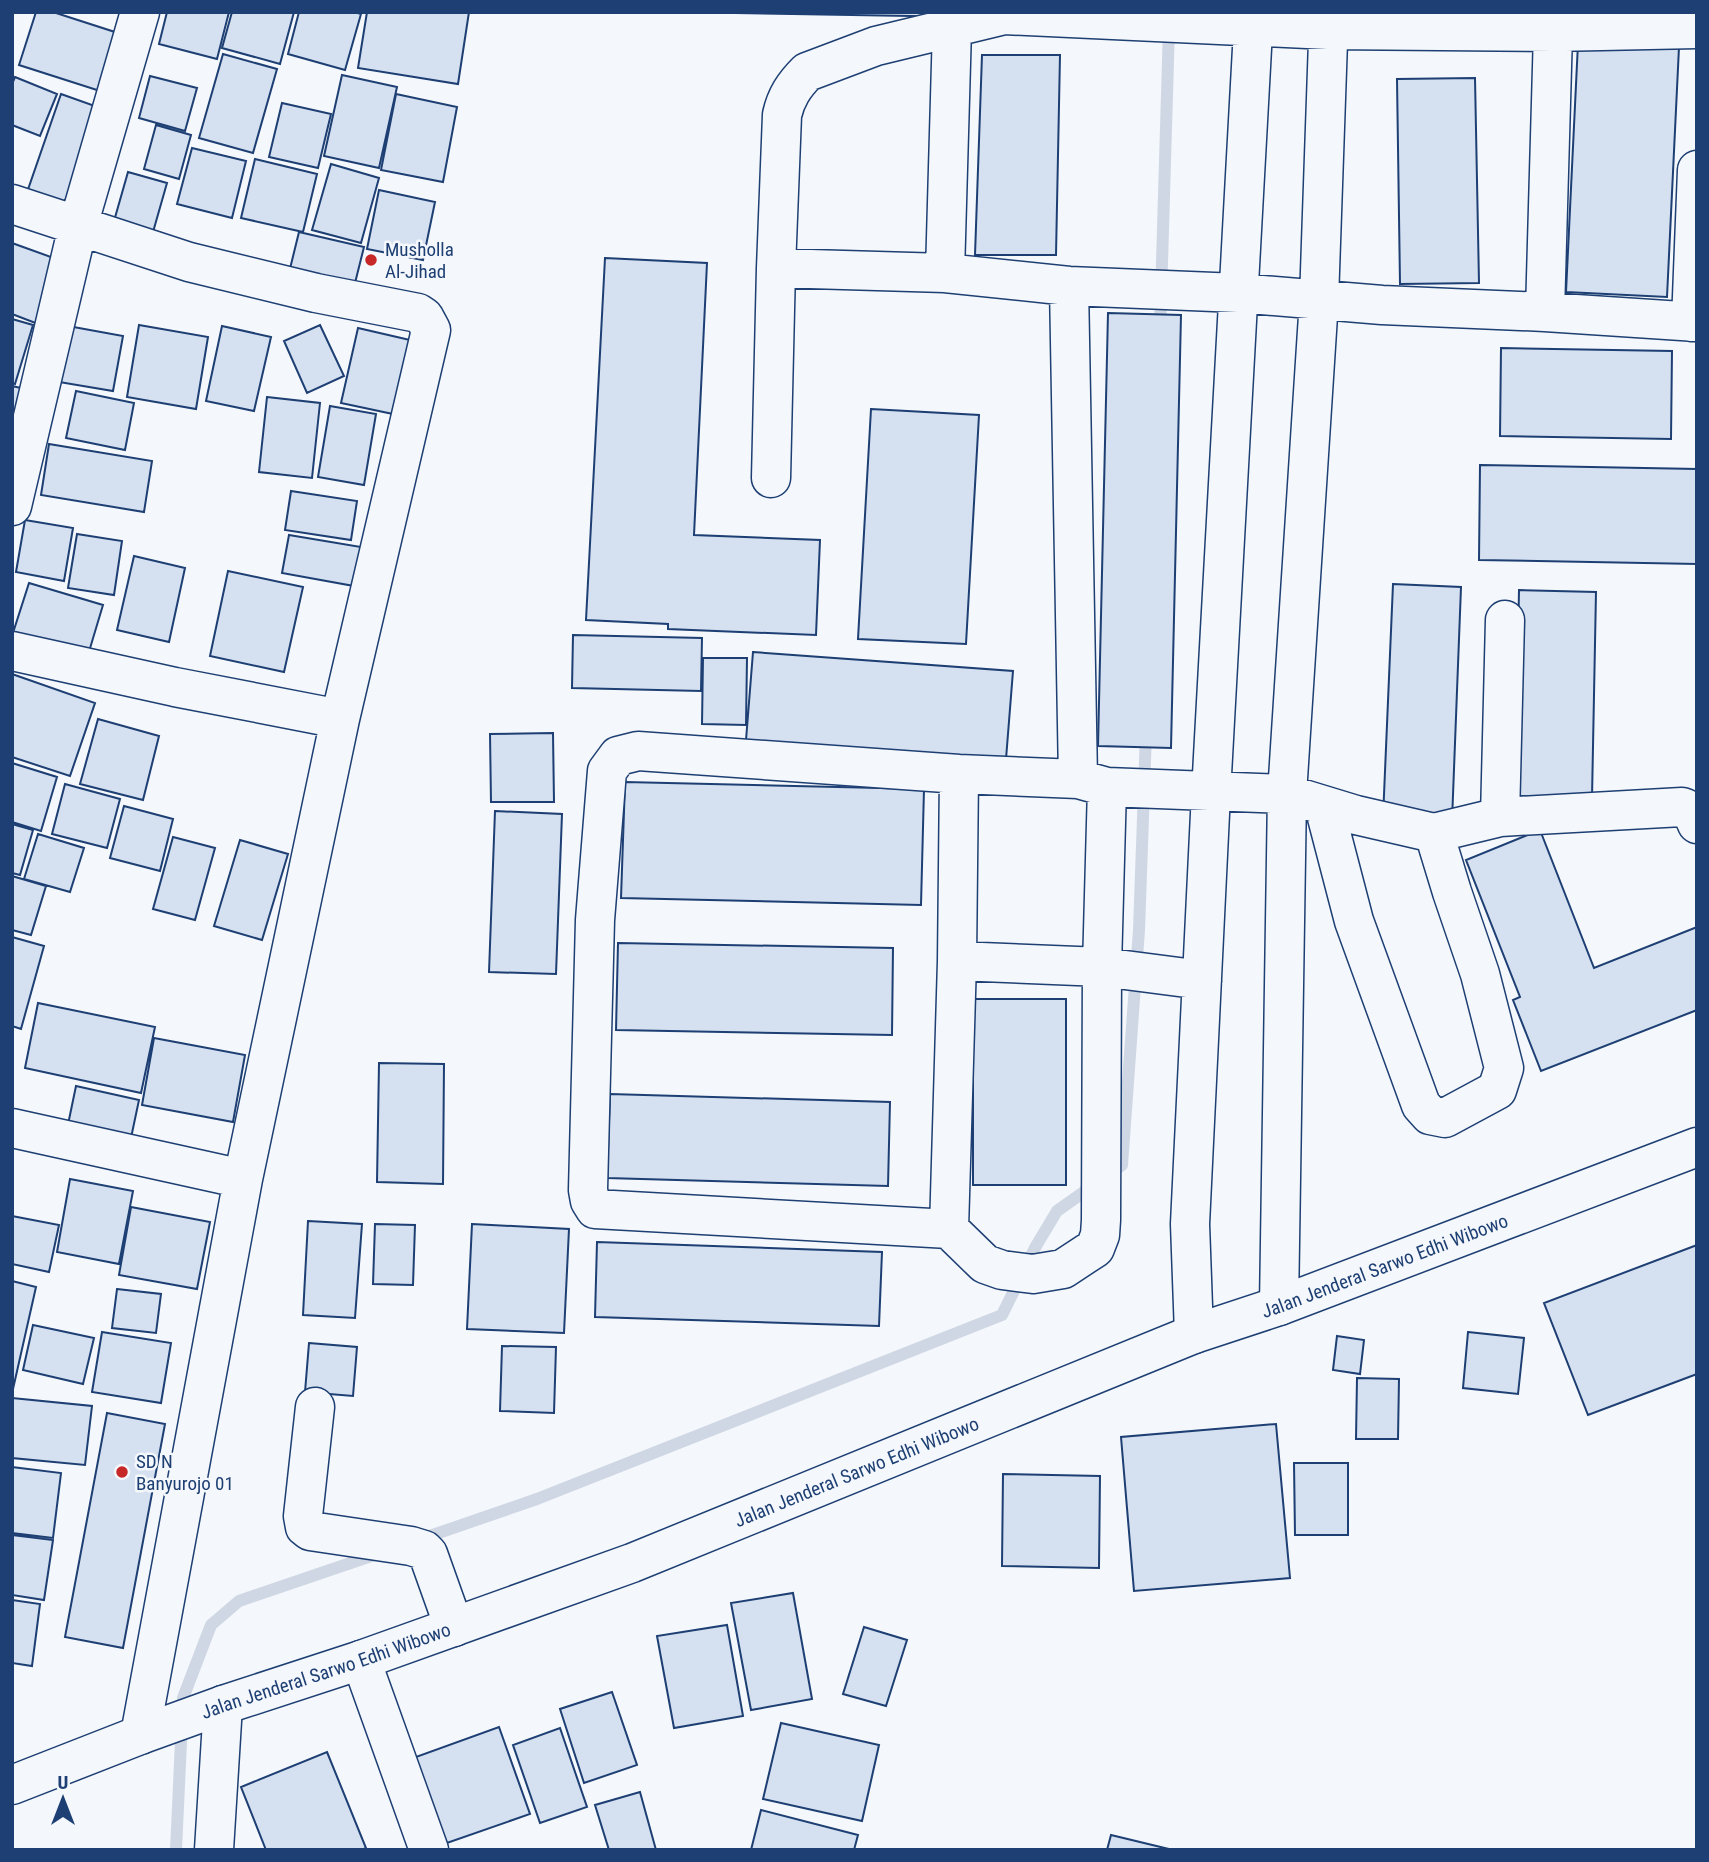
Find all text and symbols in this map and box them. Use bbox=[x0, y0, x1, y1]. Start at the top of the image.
place label: Musholla Al-Jihad bbox=[385, 238, 454, 283]
marker: Musholla Al-Jihad bbox=[363, 252, 379, 268]
street label: Jalan Jenderal Sarwo Edhi Wibowo bbox=[1259, 1209, 1511, 1323]
street label: Jalan Jenderal Sarwo Edhi Wibowo bbox=[731, 1412, 982, 1532]
place label: SD N Banyurojo 01 bbox=[136, 1450, 234, 1495]
marker: SD N Banyurojo 01 bbox=[114, 1464, 130, 1480]
street label: Jalan Jenderal Sarwo Edhi Wibowo bbox=[198, 1618, 454, 1724]
north arrow bbox=[28, 1764, 98, 1834]
text: U bbox=[58, 1771, 68, 1794]

